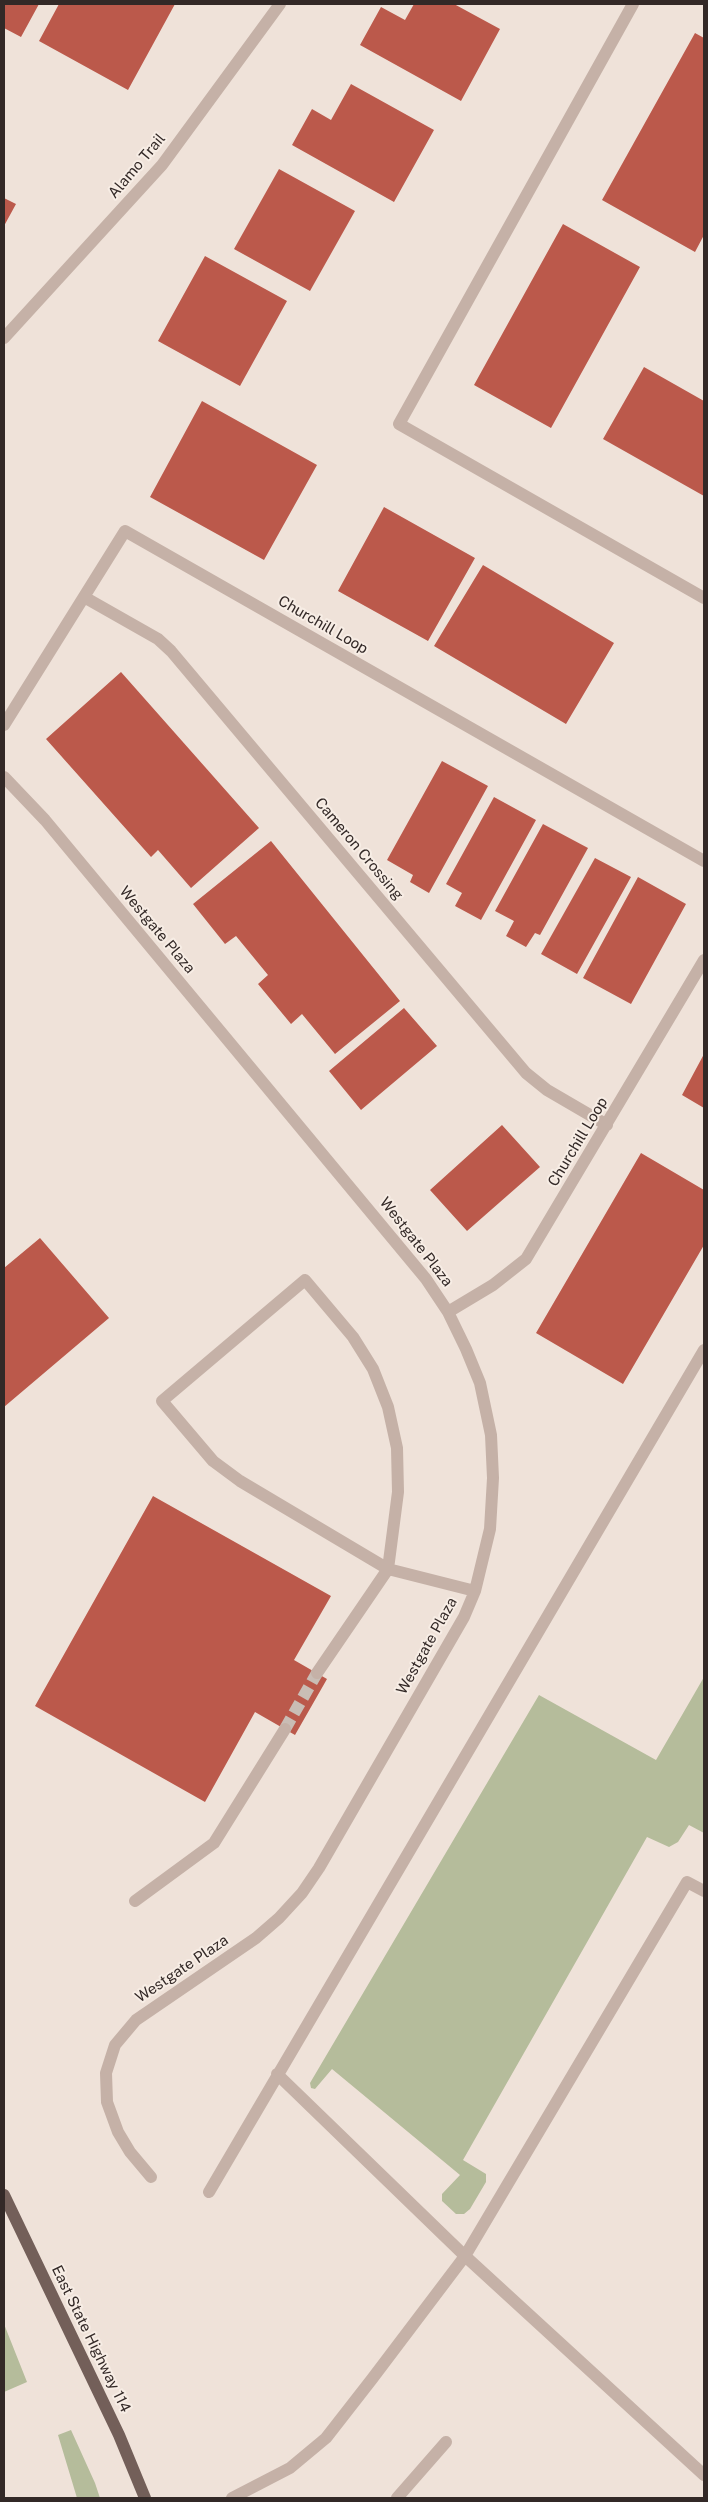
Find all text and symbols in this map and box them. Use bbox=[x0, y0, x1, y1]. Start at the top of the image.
street label: Alamo Trail bbox=[105, 130, 169, 202]
street label: Churchill Loop bbox=[275, 592, 371, 658]
street label: Cameron Crossing bbox=[311, 794, 407, 904]
street label: Westgate Plaza bbox=[115, 883, 199, 977]
street label: Churchill Loop bbox=[544, 1094, 612, 1190]
street label: Westgate Plaza bbox=[376, 1194, 456, 1290]
street label: Westgate Plaza bbox=[393, 1594, 461, 1698]
street label: Westgate Plaza bbox=[132, 1931, 232, 2007]
street label: East State Highway 114 bbox=[48, 2263, 134, 2415]

